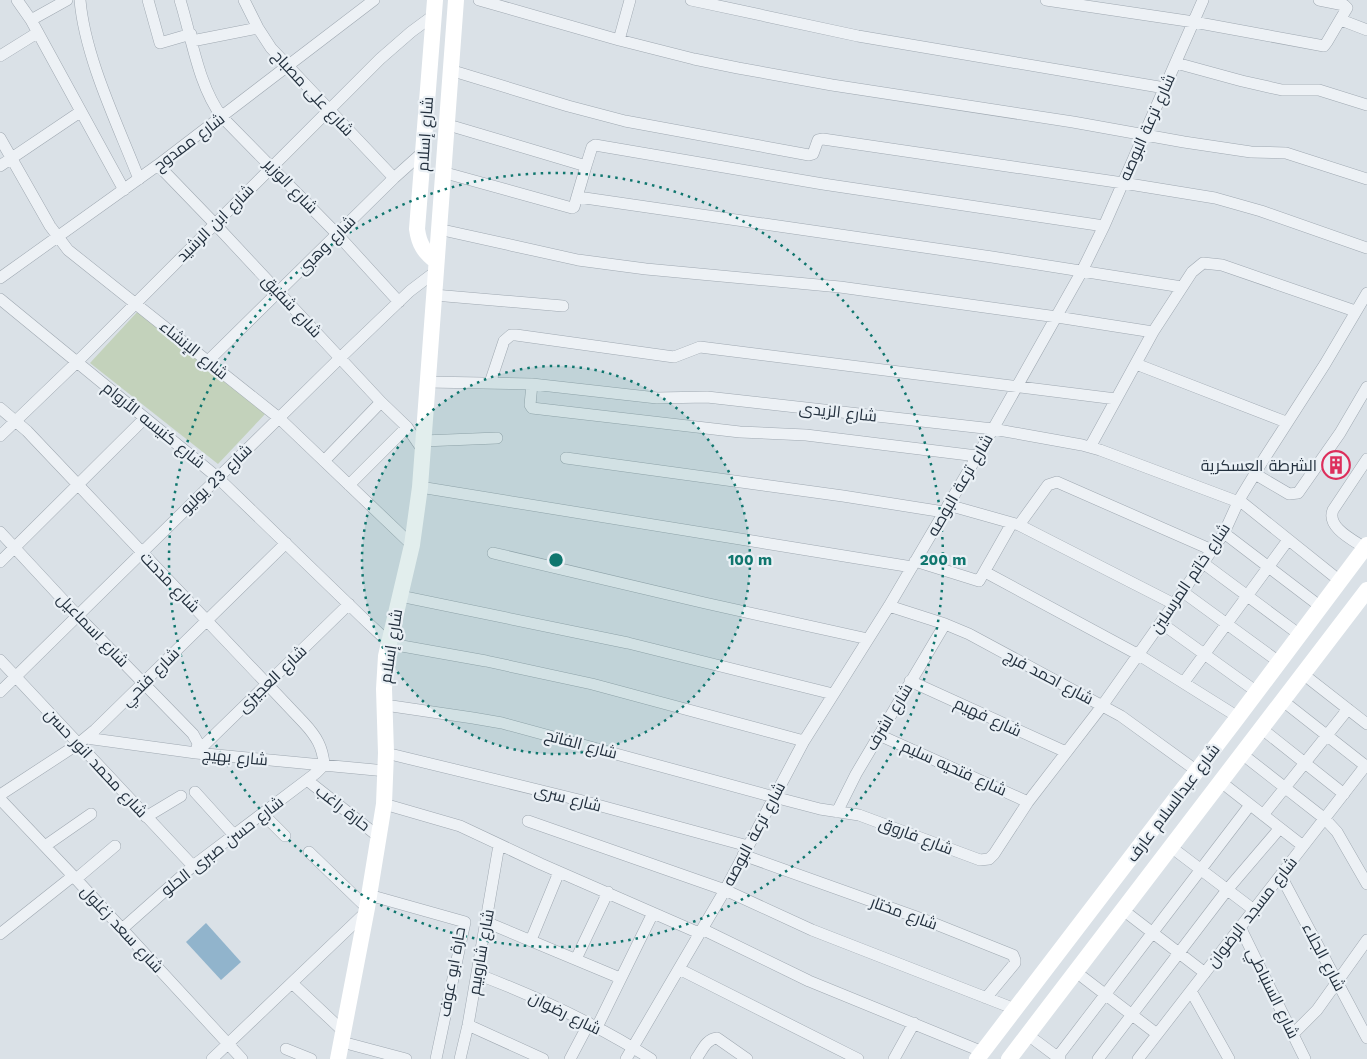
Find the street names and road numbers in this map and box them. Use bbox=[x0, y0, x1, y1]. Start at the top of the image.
street label: شارع على مصباح bbox=[267, 46, 358, 141]
street label: شارع ترعة البوصه bbox=[1115, 71, 1181, 184]
street label: شارع إسلام bbox=[413, 96, 439, 172]
street label: شارع ممدوح bbox=[150, 109, 230, 176]
street label: شارع الوزير bbox=[258, 154, 322, 219]
street label: شارع ابن الرشيد bbox=[172, 180, 259, 267]
street label: شارع وهبى bbox=[293, 212, 361, 280]
street label: شارع شفيق bbox=[257, 271, 326, 343]
street label: شارع الإنشاء bbox=[155, 317, 232, 385]
street label: شارع كنيسه الأروام bbox=[98, 378, 209, 474]
street label: شارع الزيدى bbox=[798, 398, 878, 428]
street label: شارع ترعة البوصه bbox=[923, 431, 999, 540]
street label: شارع 23 يوليو bbox=[176, 440, 257, 519]
street label: شارع خاتم المرسلين bbox=[1146, 519, 1236, 638]
street label: شارع مدحت bbox=[135, 548, 204, 618]
street label: شارع اسماعيل bbox=[52, 589, 133, 672]
street label: شارع إسلام bbox=[376, 608, 408, 685]
street label: شارع العجيزى bbox=[233, 641, 312, 718]
street label: شارع فتحي bbox=[117, 644, 186, 713]
street label: شارع احمد فرج bbox=[1000, 646, 1097, 710]
street label: شارع اشرف bbox=[862, 680, 918, 755]
street label: شارع فهيم bbox=[951, 693, 1025, 743]
street label: شارع محمد انور حسن bbox=[39, 705, 151, 823]
street label: شارع الفاتح bbox=[542, 725, 619, 765]
street label: شارع فتحيه سليم bbox=[898, 736, 1010, 802]
street label: شارع عبدالسلام عارف bbox=[1122, 740, 1225, 867]
street label: شارع بهيج bbox=[201, 745, 269, 771]
street label: شارع ترعة البوصه bbox=[719, 779, 791, 890]
street label: شارع سرى bbox=[532, 780, 604, 817]
street label: حارة راغب bbox=[312, 781, 374, 835]
street label: شارع حسن صبرى الحلو bbox=[157, 792, 288, 901]
street label: شارع فاروق bbox=[876, 813, 956, 861]
street label: شارع مسجد الرضوان bbox=[1203, 853, 1303, 972]
street label: شارع سعد زغلول bbox=[75, 881, 167, 978]
street label: شارع مختار bbox=[866, 892, 940, 936]
street label: شارع شاروبيم bbox=[464, 908, 500, 997]
street label: شارع الجلاء bbox=[1296, 920, 1350, 995]
street label: حارة ابو عوف bbox=[435, 925, 469, 1019]
street label: شارع السنباطي bbox=[1239, 944, 1303, 1043]
street label: شارع رضوان bbox=[525, 987, 604, 1040]

